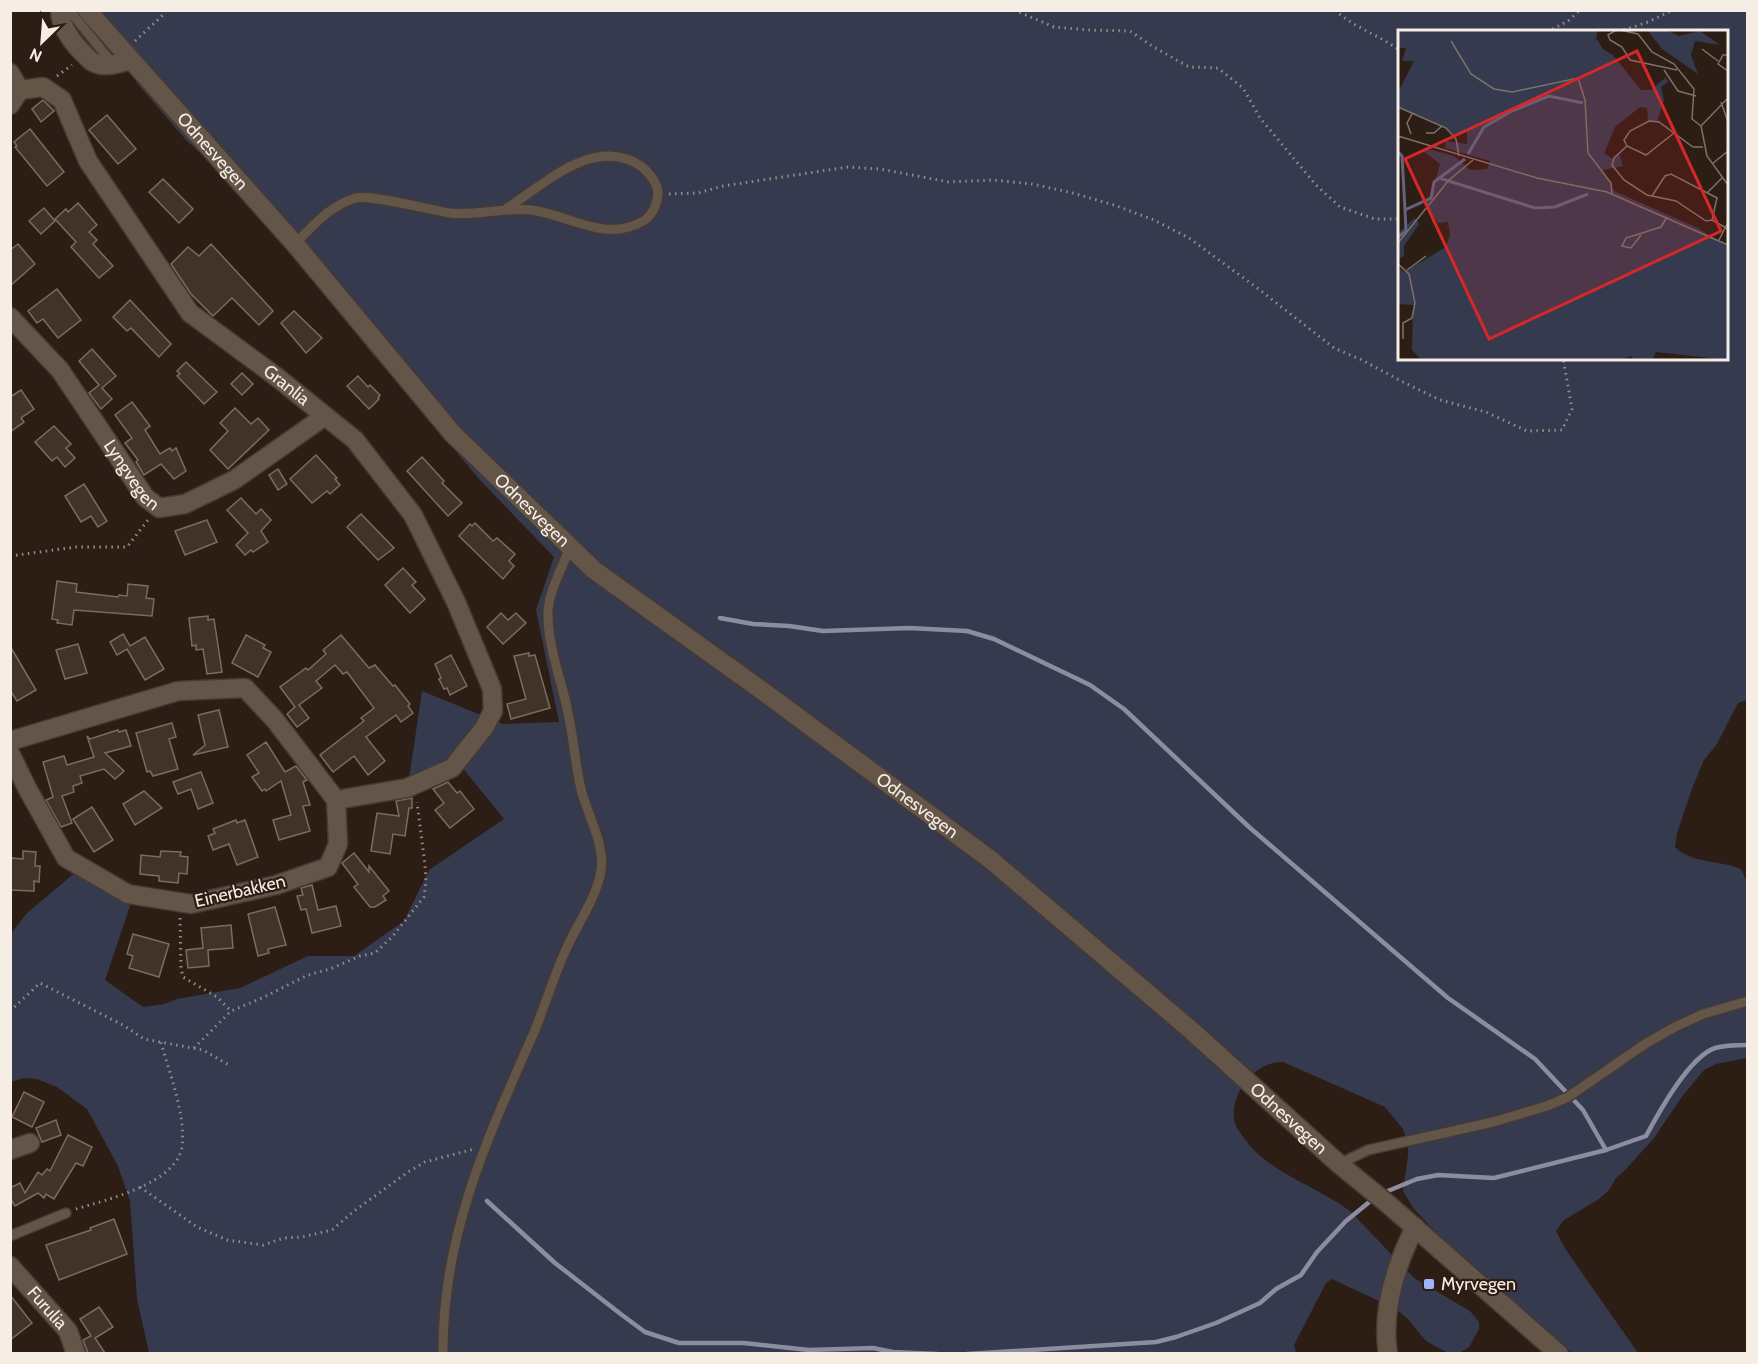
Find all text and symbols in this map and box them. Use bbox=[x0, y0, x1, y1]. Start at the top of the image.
north arrow bbox=[12, 12, 72, 72]
inset map bbox=[1398, 30, 1728, 360]
text: N bbox=[27, 44, 45, 66]
street label: Odnesvegen bbox=[172, 108, 253, 195]
street label: Granlia bbox=[259, 360, 314, 410]
street label: Lyngvegen bbox=[99, 435, 164, 515]
street label: Odnesvegen bbox=[490, 469, 574, 552]
street label: Odnesvegen bbox=[872, 768, 963, 843]
street label: Einerbakken bbox=[192, 870, 288, 912]
street label: Odnesvegen bbox=[1245, 1078, 1332, 1159]
place label: Myrvegen bbox=[1441, 1273, 1516, 1295]
marker: Myrvegen bbox=[1422, 1277, 1436, 1291]
street label: Furulia bbox=[22, 1282, 72, 1334]

